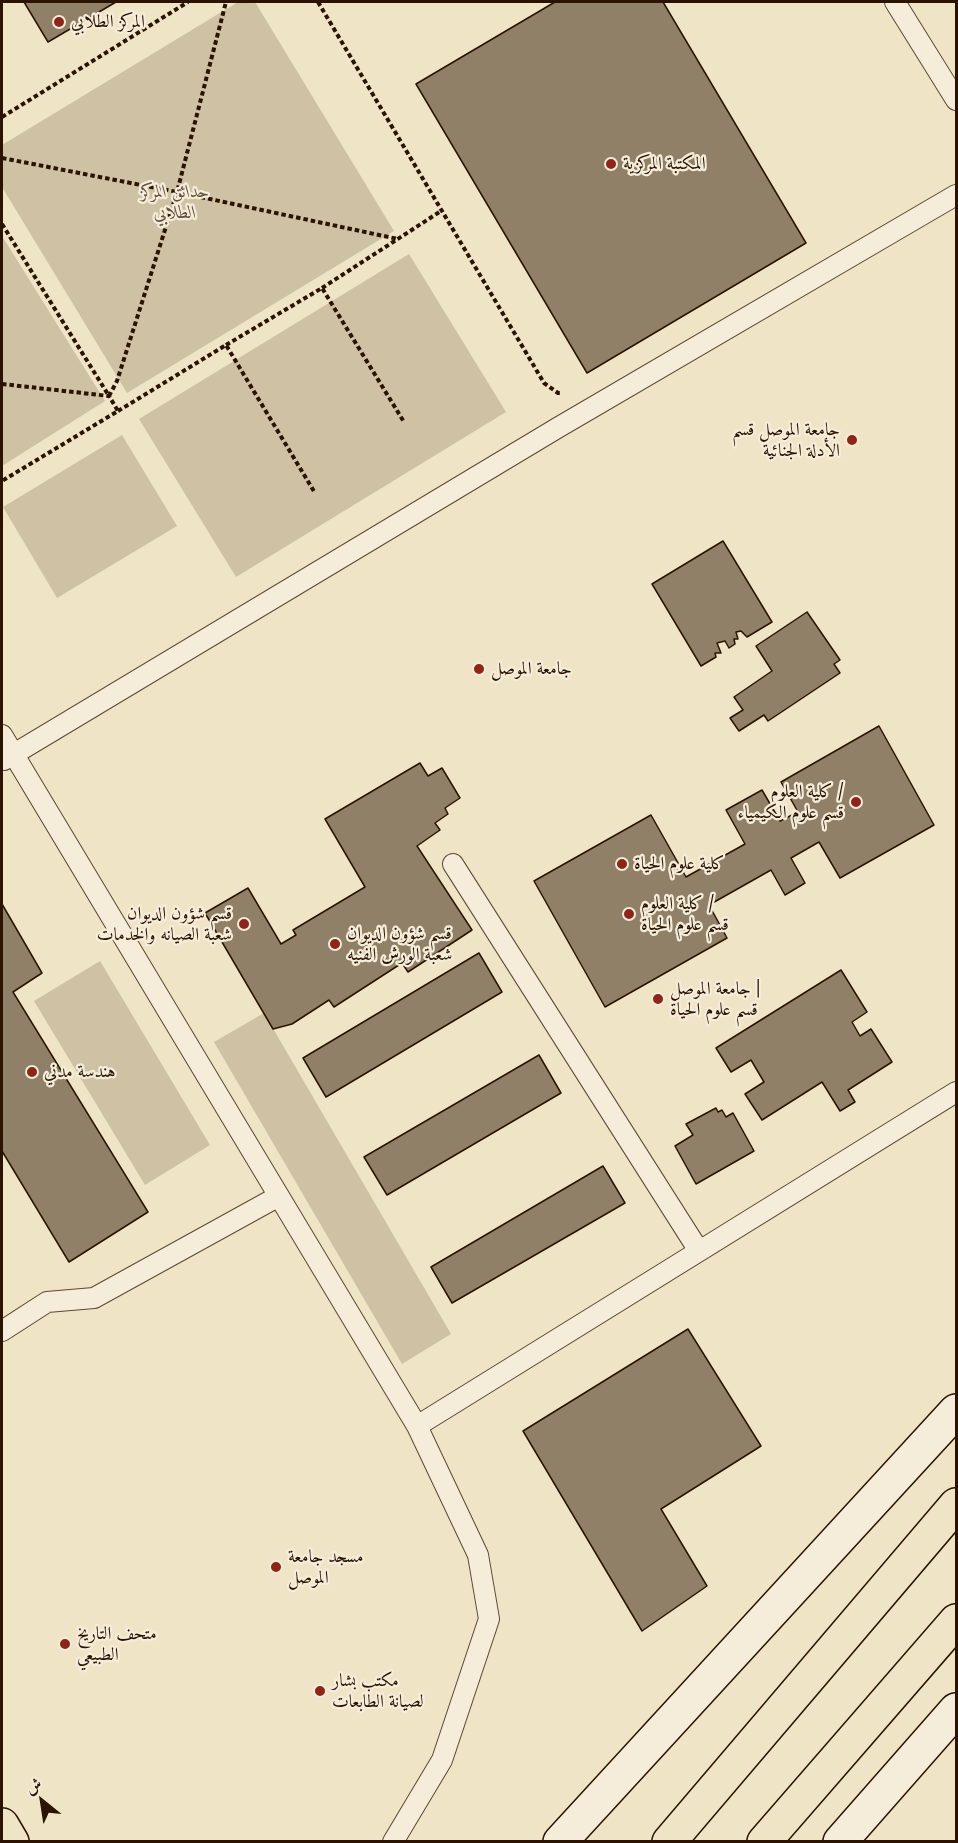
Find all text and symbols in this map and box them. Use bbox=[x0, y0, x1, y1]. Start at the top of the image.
place label: المركز الطلابي bbox=[71, 11, 145, 33]
marker: المركز الطلابي bbox=[52, 15, 66, 29]
place label: المكتبة المركزية bbox=[623, 153, 706, 175]
marker: المكتبة المركزية bbox=[604, 157, 618, 171]
park label: حدائق المركز الطلابي bbox=[141, 181, 209, 224]
place label: جامعة الموصل قسم الأدلة الجنائية bbox=[732, 419, 840, 462]
marker: جامعة الموصل قسم الأدلة الجنائية bbox=[845, 433, 859, 447]
place label: جامعة الموصل bbox=[491, 658, 572, 680]
marker: جامعة الموصل bbox=[472, 662, 486, 676]
place label: كلية العلوم / قسم علوم الكيمياء bbox=[738, 781, 844, 824]
marker: كلية العلوم / قسم علوم الكيمياء bbox=[849, 795, 863, 809]
place label: كلية علوم الحياة bbox=[634, 853, 725, 875]
marker: كلية علوم الحياة bbox=[615, 857, 629, 871]
place label: كلية العلوم / قسم علوم الحياة bbox=[641, 893, 729, 936]
place label: قسم شؤون الديوان شعبة الصيانه والخدمات bbox=[97, 903, 232, 946]
marker: كلية العلوم / قسم علوم الحياة bbox=[622, 907, 636, 921]
marker: قسم شؤون الديوان شعبة الصيانه والخدمات bbox=[237, 917, 251, 931]
place label: قسم شؤون الديوان شعبة الورش الفنيه bbox=[347, 923, 452, 966]
marker: قسم شؤون الديوان شعبة الورش الفنيه bbox=[328, 937, 342, 951]
place label: جامعة الموصل | قسم علوم الحياة bbox=[670, 978, 761, 1020]
marker: جامعة الموصل | قسم علوم الحياة bbox=[651, 992, 665, 1006]
place label: هندسة مدني bbox=[44, 1061, 116, 1083]
marker: هندسة مدني bbox=[25, 1065, 39, 1079]
place label: مسجد جامعة الموصل bbox=[288, 1546, 364, 1588]
marker: مسجد جامعة الموصل bbox=[269, 1560, 283, 1574]
place label: متحف التاريخ الطبيعي bbox=[77, 1623, 157, 1666]
marker: متحف التاريخ الطبيعي bbox=[58, 1637, 72, 1651]
place label: مكتب بشار لصيانة الطابعات bbox=[332, 1670, 424, 1712]
marker: مكتب بشار لصيانة الطابعات bbox=[313, 1684, 327, 1698]
north arrow bbox=[12, 1771, 72, 1831]
text: ش bbox=[21, 1773, 45, 1798]

